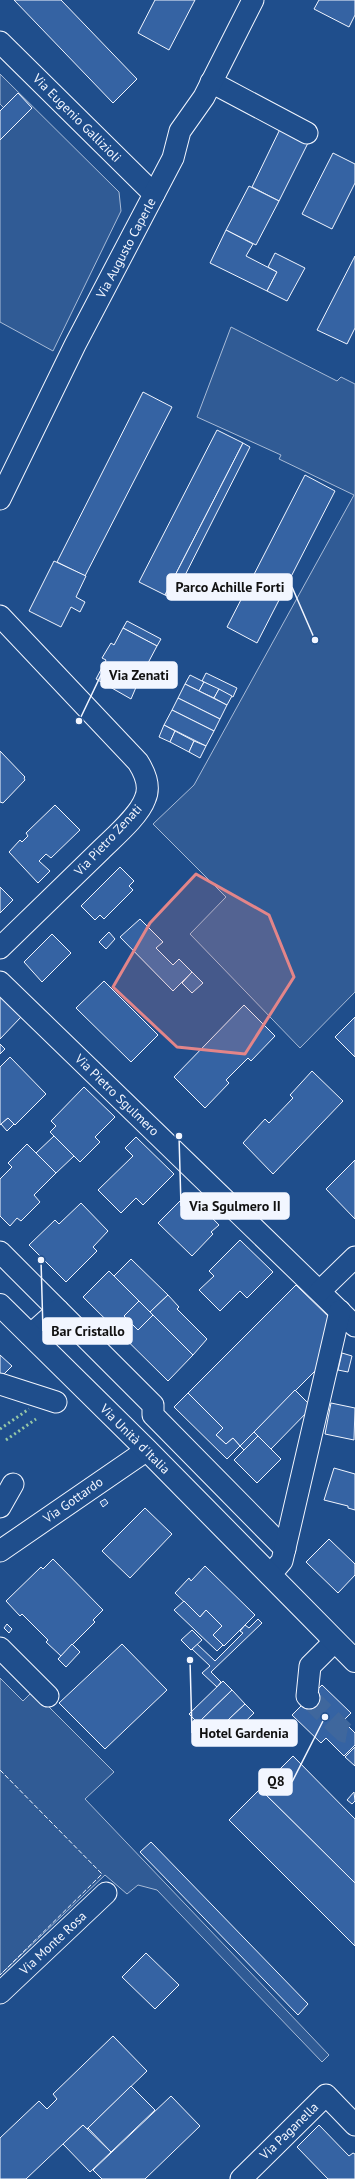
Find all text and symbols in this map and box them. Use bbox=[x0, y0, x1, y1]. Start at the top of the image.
street label: Via Eugenio Gallizioli bbox=[28, 69, 125, 166]
street label: Via Augusto Caperle bbox=[92, 195, 160, 302]
callout: Parco Achille Forti bbox=[167, 574, 292, 600]
text: Parco Achille Forti bbox=[176, 578, 285, 596]
callout: Via Zenati bbox=[101, 662, 177, 688]
text: Via Zenati bbox=[108, 666, 169, 684]
street label: Via Pietro Zenati bbox=[70, 801, 145, 880]
street label: Via Pietro Sgulmero bbox=[71, 1050, 163, 1140]
callout: Via Sgulmero II bbox=[181, 1193, 289, 1219]
text: Via Sgulmero II bbox=[188, 1197, 281, 1215]
callout: Bar Cristallo bbox=[43, 1318, 132, 1344]
text: Bar Cristallo bbox=[51, 1322, 125, 1340]
street label: Via Unità d'Italia bbox=[96, 1400, 174, 1478]
street label: Via Gottardo bbox=[39, 1473, 106, 1527]
callout: Hotel Gardenia bbox=[192, 1720, 297, 1746]
text: Hotel Gardenia bbox=[199, 1724, 289, 1742]
callout: Q8 bbox=[259, 1769, 292, 1795]
text: Q8 bbox=[267, 1772, 285, 1790]
street label: Via Monte Rosa bbox=[15, 1908, 90, 1979]
street label: Via Paganella bbox=[255, 2099, 322, 2164]

